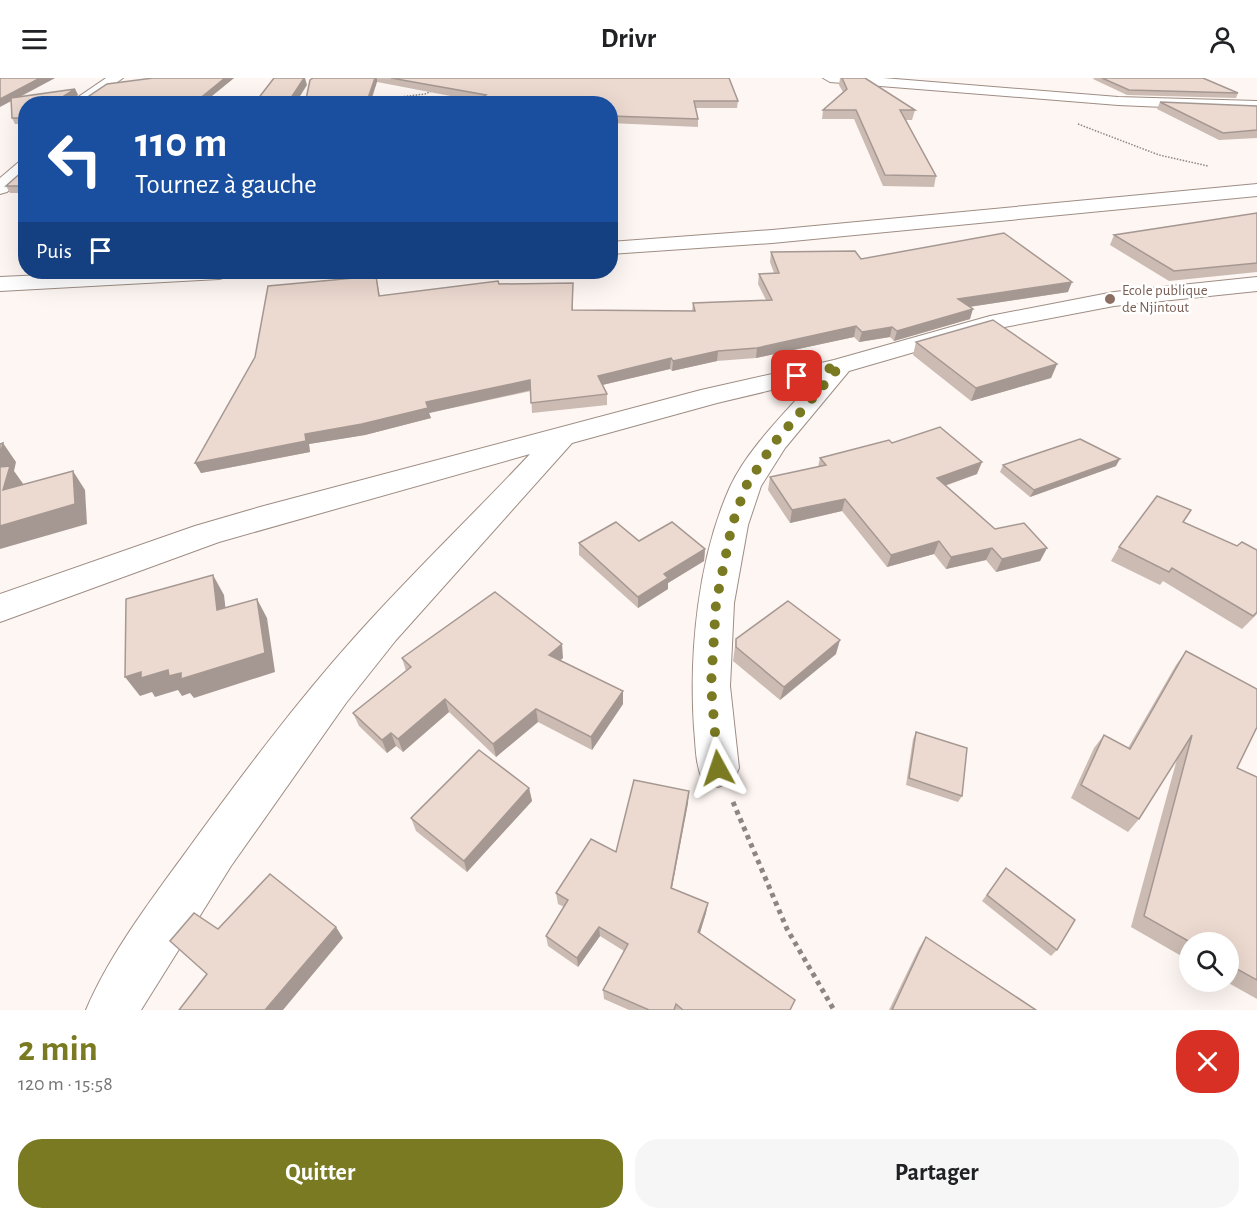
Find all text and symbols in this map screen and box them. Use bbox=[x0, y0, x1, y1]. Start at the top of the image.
icon: menu bbox=[18, 23, 51, 56]
icon: person bbox=[1206, 23, 1239, 56]
text: Drivr bbox=[601, 25, 656, 52]
icon: left bbox=[36, 120, 114, 198]
text: 110 m bbox=[135, 122, 227, 164]
text: Tournez à gauche bbox=[135, 171, 317, 198]
icon: arrive bbox=[84, 234, 117, 267]
text: Puis bbox=[36, 240, 72, 262]
place label: Ecole publique de Njintout bbox=[1122, 283, 1208, 315]
marker: Ecole publique de Njintout bbox=[1103, 292, 1117, 306]
pin bbox=[771, 350, 822, 401]
icon: arrive bbox=[780, 359, 813, 392]
position arrow bbox=[686, 736, 750, 800]
map controls bbox=[1179, 932, 1239, 992]
button: search bbox=[1179, 932, 1239, 992]
button: close bbox=[1176, 1030, 1239, 1093]
text: 2 min bbox=[18, 1031, 98, 1067]
text: 120 m · 15:58 bbox=[18, 1074, 113, 1094]
button: Quitter bbox=[18, 1139, 623, 1208]
button: Partager bbox=[635, 1139, 1239, 1208]

